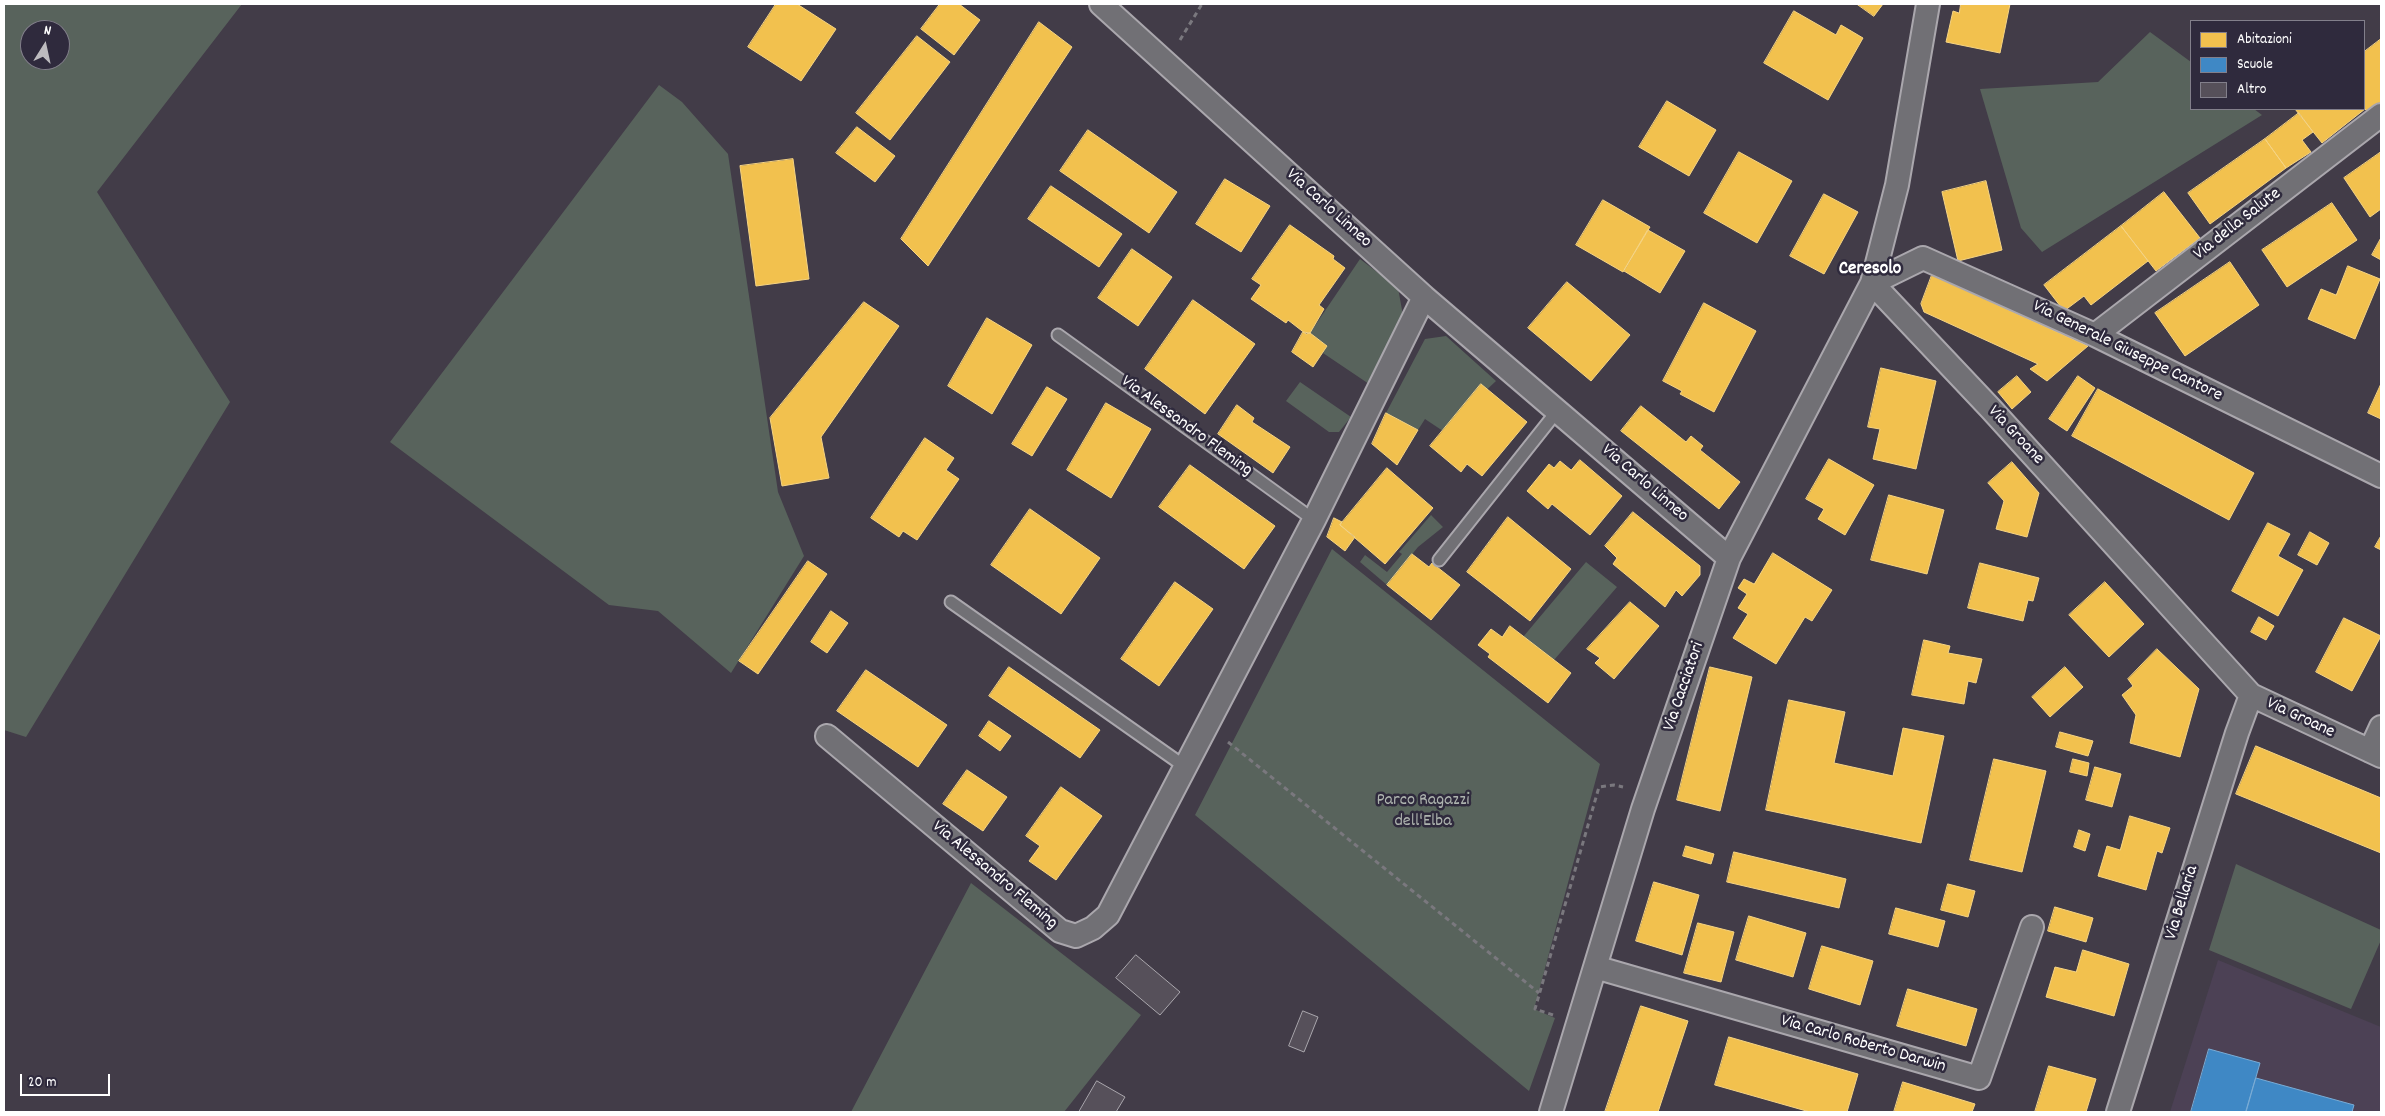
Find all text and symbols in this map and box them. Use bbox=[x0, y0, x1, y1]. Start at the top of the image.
north arrow bbox=[20, 20, 70, 70]
legend bbox=[2190, 20, 2365, 110]
text: N bbox=[42, 21, 53, 42]
text: Abitazioni bbox=[2237, 29, 2292, 51]
text: Scuole bbox=[2237, 54, 2273, 76]
text: Altro bbox=[2237, 79, 2267, 101]
street label: Via Carlo Linneo bbox=[1281, 165, 1375, 253]
street label: Via della Salute bbox=[2190, 184, 2286, 266]
district label: Ceresolo bbox=[1839, 259, 1901, 281]
street label: Via Generale Giuseppe Cantore bbox=[2029, 297, 2225, 407]
street label: Via Alessandro Fleming bbox=[1116, 372, 1256, 482]
street label: Via Groane bbox=[1982, 402, 2048, 470]
street label: Via Carlo Linneo bbox=[1596, 440, 1692, 528]
street label: Via Cacciatori bbox=[1660, 640, 1710, 734]
street label: Via Groane bbox=[2262, 694, 2338, 744]
park label: Parco Ragazzi dell'Elba bbox=[1376, 791, 1470, 834]
street label: Via Alessandro Fleming bbox=[927, 817, 1061, 935]
street label: Via Bellaria bbox=[2162, 863, 2204, 943]
street label: Via Carlo Roberto Darwin bbox=[1778, 1011, 1948, 1079]
scale bar bbox=[22, 1064, 112, 1096]
text: 20 m bbox=[28, 1072, 56, 1094]

